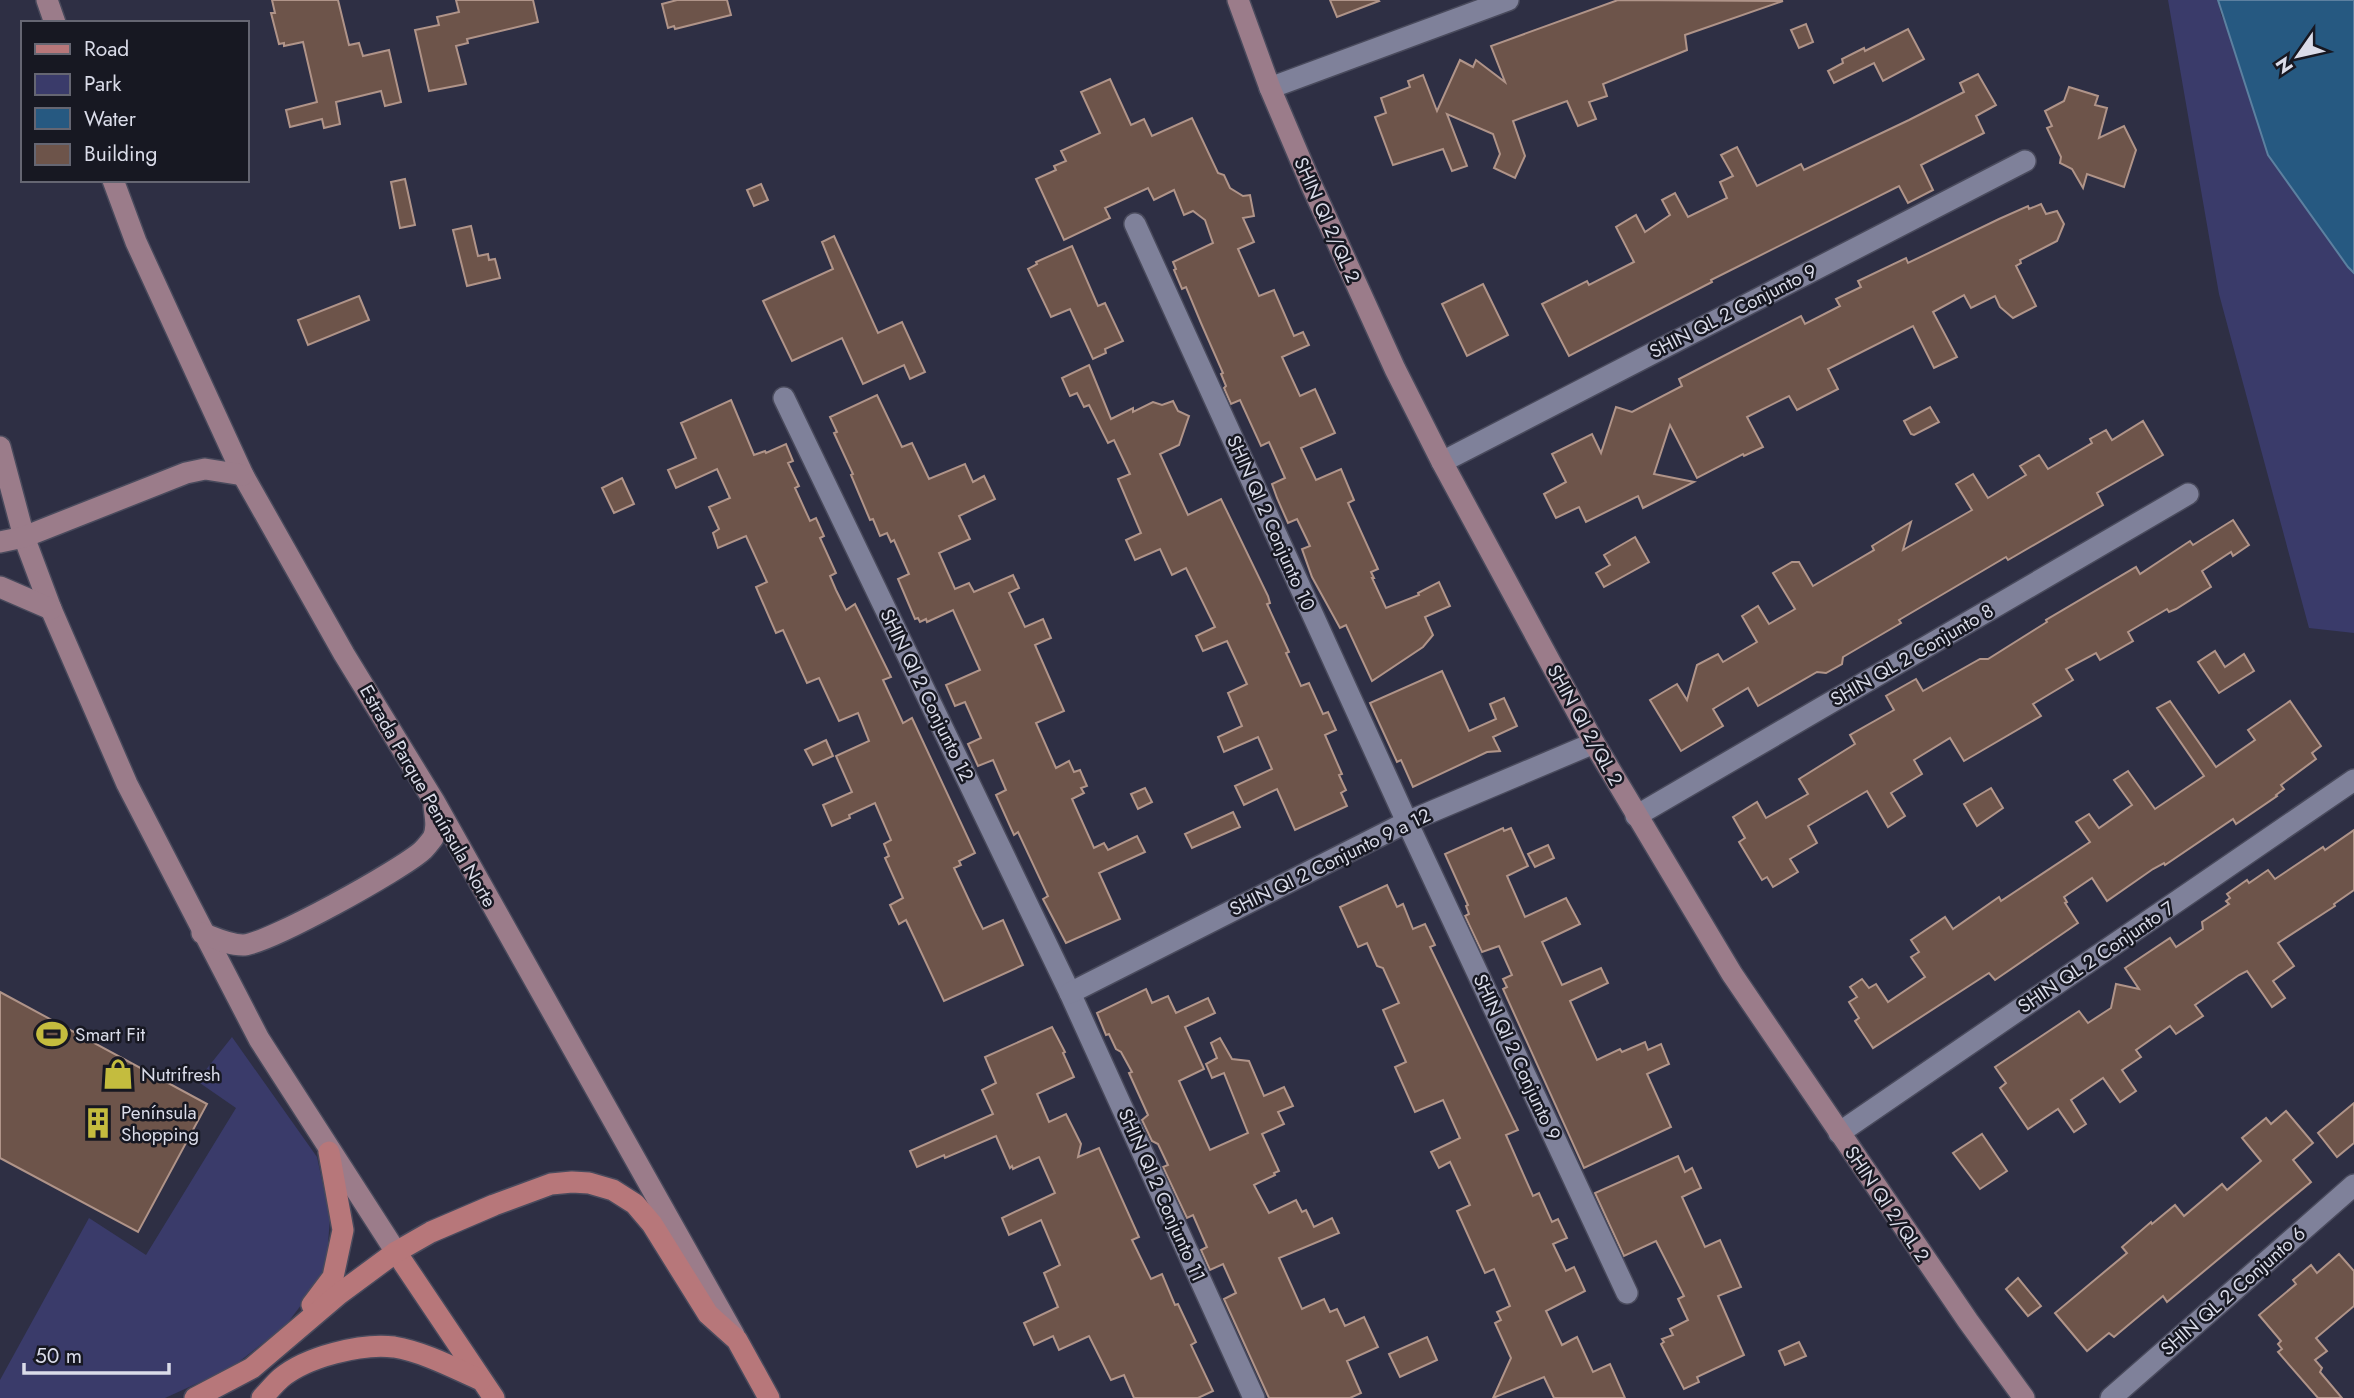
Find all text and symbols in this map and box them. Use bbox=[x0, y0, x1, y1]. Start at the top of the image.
legend bbox=[21, 21, 248, 182]
north arrow bbox=[2263, 21, 2333, 91]
text: Road bbox=[84, 34, 129, 64]
text: N bbox=[2269, 51, 2300, 79]
text: Park bbox=[84, 69, 122, 99]
text: Water bbox=[84, 104, 137, 134]
text: Building bbox=[84, 139, 157, 169]
street label: SHIN QI 2/QL 2 bbox=[1287, 153, 1367, 287]
street label: SHIN QL 2 Conjunto 9 bbox=[1645, 257, 1821, 365]
street label: SHIN QI 2 Conjunto 10 bbox=[1220, 431, 1322, 615]
street label: SHIN QL 2 Conjunto 8 bbox=[1826, 597, 1998, 713]
street label: SHIN QI 2 Conjunto 12 bbox=[873, 604, 981, 786]
street label: SHIN QI 2/QL 2 bbox=[1541, 659, 1629, 791]
street label: Estrada Parque Península Norte bbox=[353, 680, 503, 912]
street label: SHIN QI 2 Conjunto 9 a 12 bbox=[1225, 802, 1435, 922]
street label: SHIN QL 2 Conjunto 7 bbox=[2012, 894, 2180, 1020]
street label: SHIN QI 2 Conjunto 9 bbox=[1467, 969, 1567, 1145]
sports icon: Smart Fit bbox=[35, 1017, 69, 1051]
place label: Smart Fit bbox=[75, 1021, 146, 1048]
shop icon: Nutrifresh bbox=[101, 1057, 135, 1091]
place label: Nutrifresh bbox=[141, 1061, 221, 1088]
place label: Península Shopping bbox=[121, 1099, 199, 1148]
street label: SHIN QI 2 Conjunto 11 bbox=[1112, 1104, 1212, 1286]
building icon: Península Shopping bbox=[81, 1106, 115, 1140]
street label: SHIN QI 2/QL 2 bbox=[1838, 1141, 1936, 1267]
street label: SHIN QL 2 Conjunto 6 bbox=[2155, 1220, 2311, 1362]
scale bar bbox=[24, 1332, 170, 1376]
text: 50 m bbox=[35, 1341, 82, 1371]

